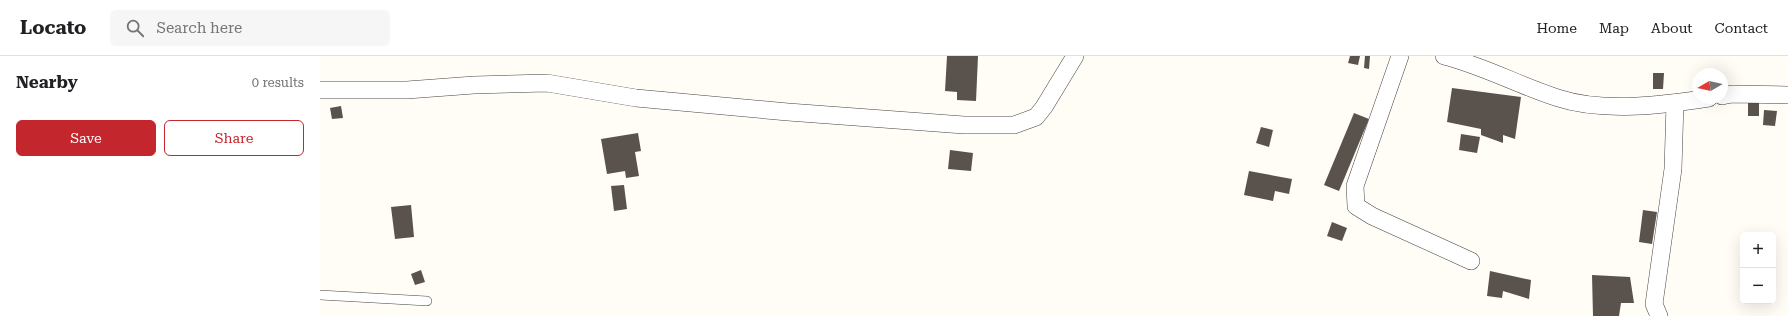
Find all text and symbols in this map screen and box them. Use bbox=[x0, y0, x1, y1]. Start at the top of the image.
search box bbox=[110, 10, 390, 46]
text: Locato bbox=[20, 16, 86, 39]
icon: search bbox=[124, 17, 146, 39]
text: Search here bbox=[156, 19, 242, 37]
text: Home bbox=[1536, 20, 1577, 36]
text: Map bbox=[1599, 20, 1629, 36]
text: About bbox=[1651, 20, 1693, 36]
text: Contact bbox=[1715, 20, 1768, 36]
north arrow bbox=[1692, 68, 1728, 104]
text: Nearby bbox=[16, 72, 78, 92]
text: 0 results bbox=[252, 75, 304, 90]
button: Save bbox=[16, 120, 156, 156]
button: Share bbox=[164, 120, 304, 156]
map controls bbox=[1740, 232, 1776, 304]
button: + bbox=[1740, 232, 1776, 268]
button: − bbox=[1740, 268, 1776, 304]

